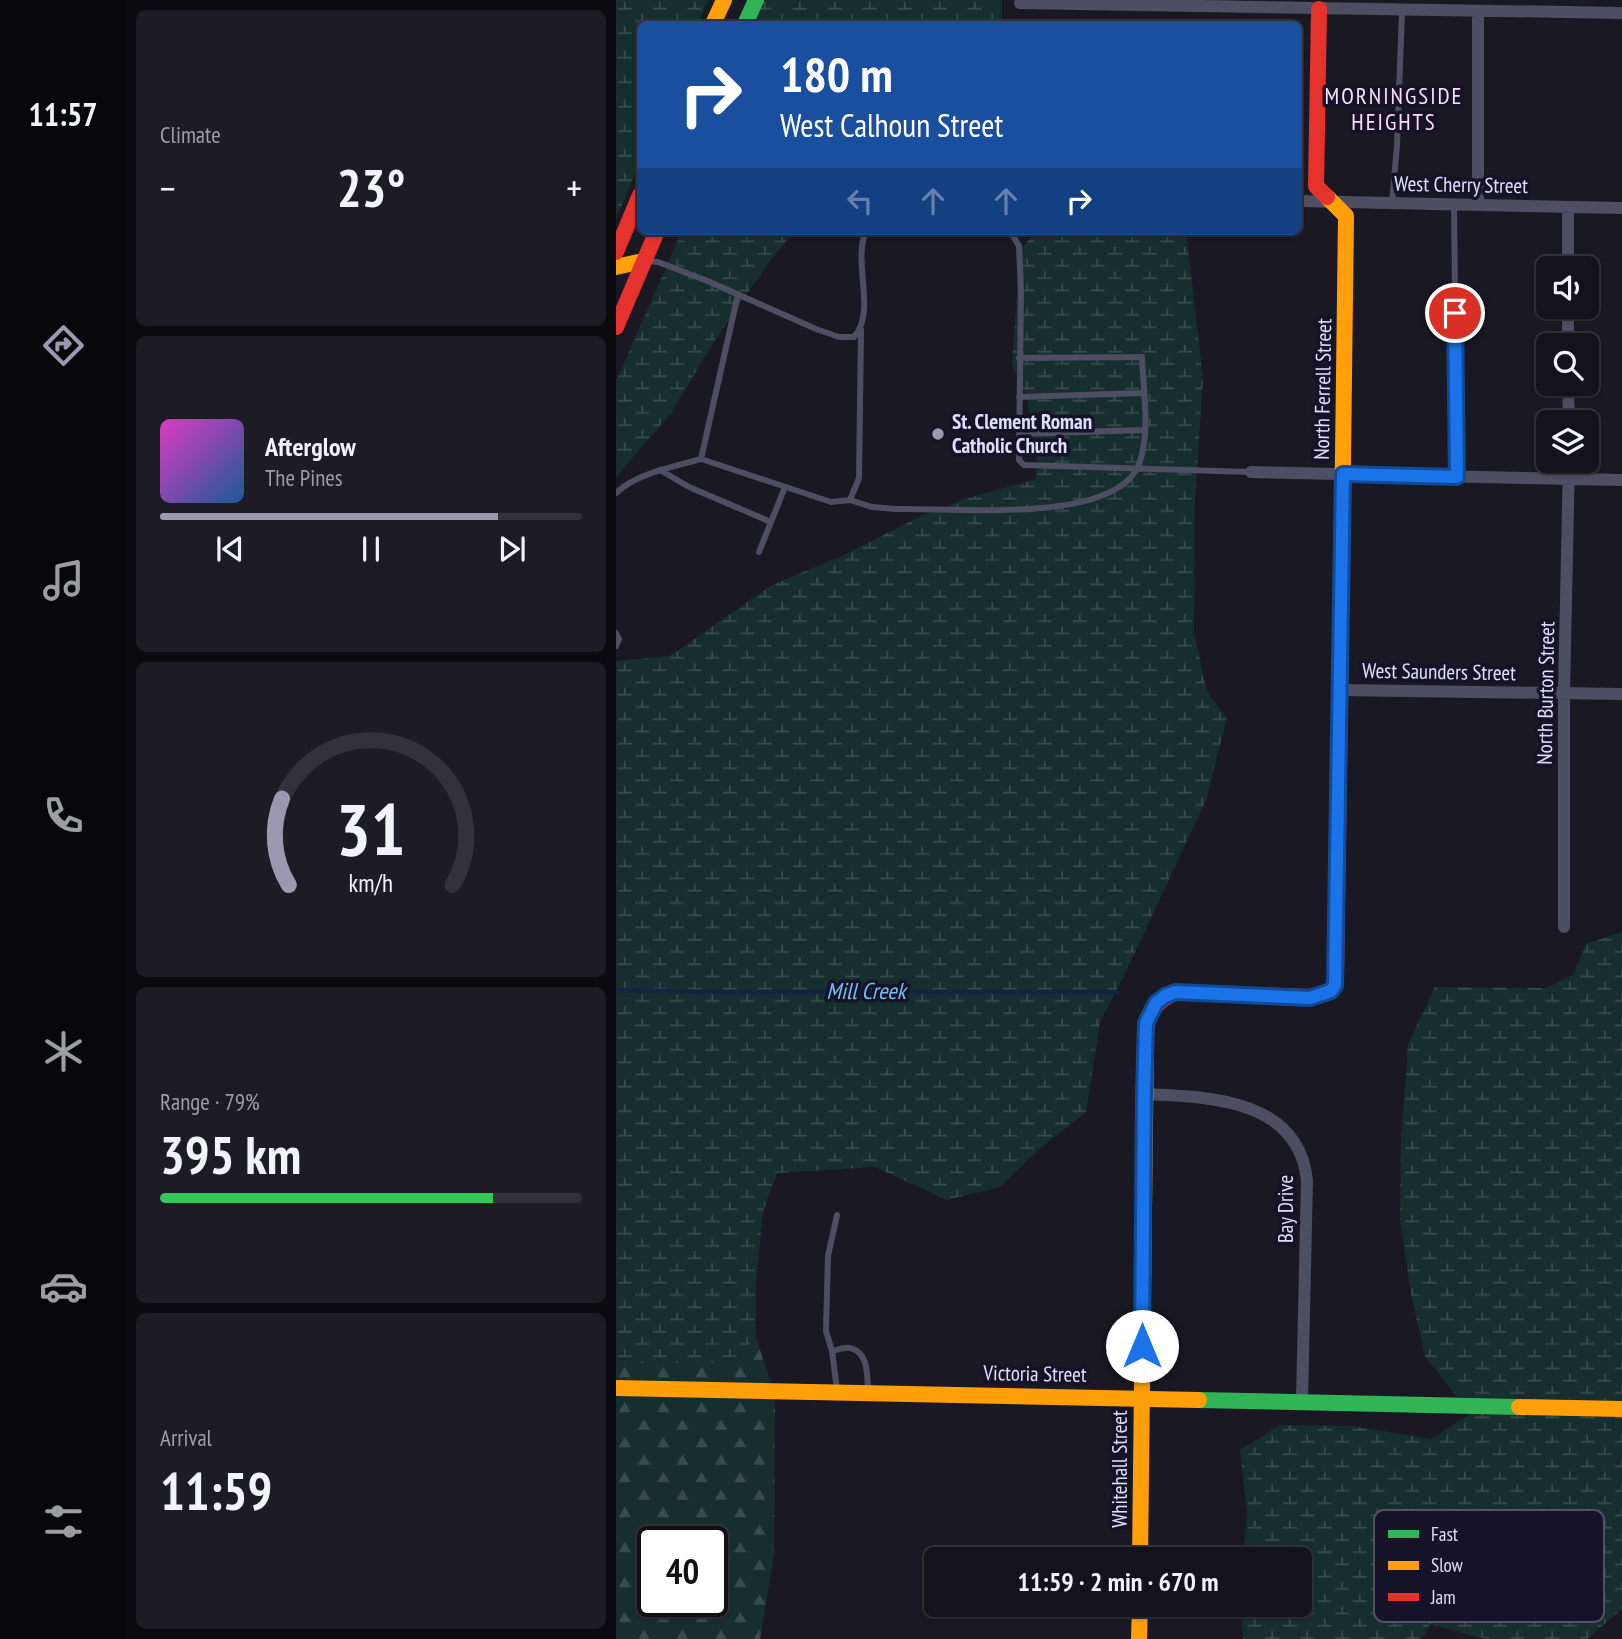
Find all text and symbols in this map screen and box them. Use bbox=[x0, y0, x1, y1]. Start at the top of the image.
text: 180 m bbox=[780, 42, 893, 106]
icon: right bbox=[665, 49, 756, 140]
district label: MORNINGSIDE HEIGHTS bbox=[1325, 81, 1463, 136]
text: 11:57 bbox=[28, 93, 98, 135]
text: West Calhoun Street bbox=[780, 104, 1003, 146]
text: Climate bbox=[160, 120, 221, 149]
text: 23° bbox=[337, 154, 405, 221]
text: − bbox=[160, 163, 176, 212]
text: + bbox=[566, 163, 582, 212]
street label: West Cherry Street bbox=[1394, 170, 1528, 199]
icon: left bbox=[841, 182, 879, 220]
icon: ahead bbox=[914, 182, 952, 220]
icon: ahead bbox=[987, 182, 1025, 220]
icon: right bbox=[1060, 182, 1098, 220]
map controls bbox=[1536, 256, 1599, 473]
button: sound bbox=[1536, 256, 1599, 319]
pin bbox=[1425, 283, 1485, 343]
icon: arrive bbox=[1436, 294, 1474, 332]
street label: North Ferrell Street bbox=[1308, 318, 1337, 460]
icon: directions bbox=[39, 321, 88, 370]
button: search bbox=[1536, 333, 1599, 396]
place label: St. Clement Roman Catholic Church bbox=[952, 408, 1092, 459]
button: layers bbox=[1536, 410, 1599, 473]
marker: St. Clement Roman Catholic Church bbox=[930, 426, 946, 442]
text: Afterglow bbox=[265, 430, 356, 463]
text: The Pines bbox=[265, 463, 343, 492]
icon: previous bbox=[211, 530, 249, 568]
icon: pause bbox=[352, 530, 390, 568]
icon: next bbox=[493, 530, 531, 568]
icon: music bbox=[39, 556, 88, 605]
street label: North Burton Street bbox=[1531, 621, 1560, 765]
street label: West Saunders Street bbox=[1362, 657, 1516, 686]
text: 31 bbox=[336, 782, 406, 876]
icon: phone bbox=[39, 791, 88, 840]
text: km/h bbox=[349, 867, 393, 899]
water label: Mill Creek bbox=[826, 976, 909, 1005]
icon: climate bbox=[39, 1027, 88, 1076]
text: Range · 79% bbox=[160, 1087, 260, 1116]
text: 395 km bbox=[160, 1121, 301, 1188]
street label: Bay Drive bbox=[1272, 1175, 1299, 1243]
icon: car bbox=[39, 1262, 88, 1311]
position arrow bbox=[1105, 1309, 1179, 1383]
street label: Victoria Street bbox=[982, 1359, 1087, 1388]
street label: Whitehall Street bbox=[1106, 1410, 1133, 1528]
text: Arrival bbox=[160, 1423, 212, 1452]
text: 11:59 bbox=[160, 1457, 272, 1524]
icon: filters bbox=[39, 1497, 88, 1546]
legend bbox=[1374, 1510, 1604, 1622]
text: Fast bbox=[1431, 1522, 1459, 1546]
speed limit sign: 40 bbox=[637, 1526, 728, 1617]
text: Slow bbox=[1431, 1553, 1464, 1577]
text: 11:59 · 2 min · 670 m bbox=[1018, 1565, 1218, 1598]
text: Jam bbox=[1430, 1585, 1456, 1609]

